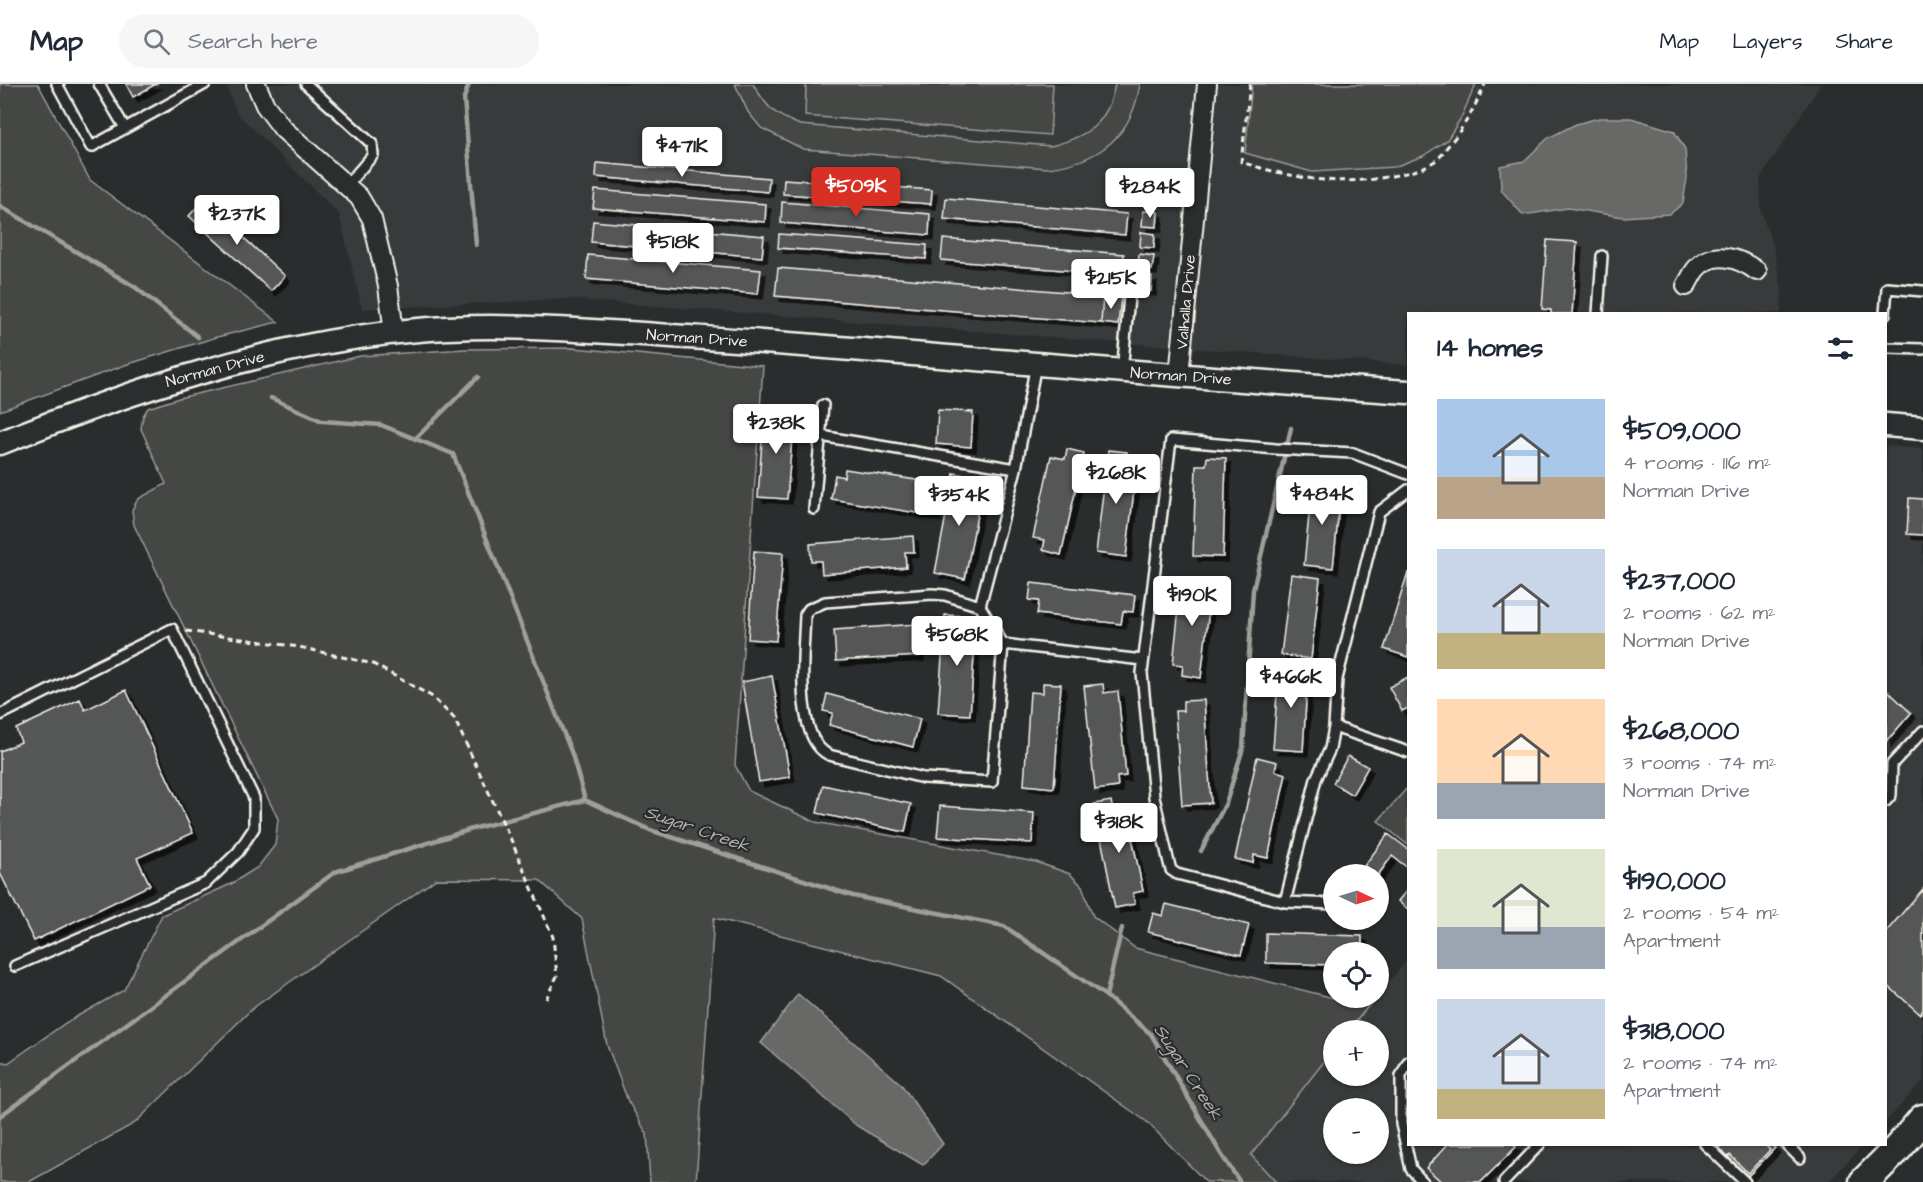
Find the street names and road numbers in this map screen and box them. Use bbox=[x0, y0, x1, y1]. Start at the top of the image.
street label: Valhalla Drive bbox=[1171, 253, 1201, 350]
street label: Norman Drive bbox=[646, 323, 749, 353]
street label: Norman Drive bbox=[163, 345, 267, 393]
street label: Norman Drive bbox=[1130, 361, 1233, 391]

